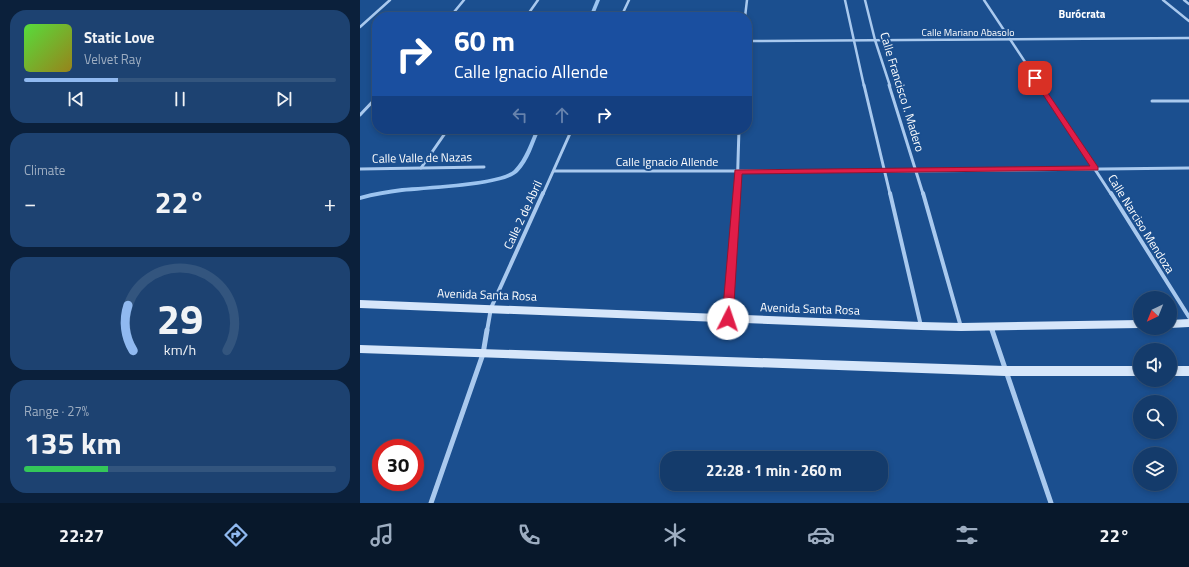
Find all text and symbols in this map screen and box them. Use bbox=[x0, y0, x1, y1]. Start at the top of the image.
district label: Burócrata bbox=[1059, 6, 1106, 22]
text: 60 m bbox=[454, 19, 515, 62]
street label: Calle Mariano Abasolo bbox=[922, 25, 1015, 40]
text: Static Love bbox=[84, 26, 155, 49]
icon: right bbox=[388, 28, 440, 80]
street label: Calle Francisco I. Madero bbox=[875, 30, 930, 154]
text: Velvet Ray bbox=[84, 49, 142, 69]
text: Calle Ignacio Allende bbox=[454, 58, 608, 85]
pin bbox=[1018, 61, 1052, 95]
icon: arrive bbox=[1024, 67, 1046, 89]
icon: previous bbox=[65, 88, 87, 110]
icon: pause bbox=[169, 88, 191, 110]
icon: next bbox=[273, 88, 295, 110]
icon: left bbox=[509, 104, 531, 126]
icon: ahead bbox=[551, 104, 573, 126]
icon: right bbox=[593, 104, 615, 126]
street label: Calle Valle de Nazas bbox=[372, 147, 473, 168]
street label: Calle Ignacio Allende bbox=[616, 152, 718, 171]
text: Climate bbox=[24, 160, 65, 180]
street label: Calle Narciso Mendoza bbox=[1103, 170, 1180, 277]
street label: Calle 2 de Abril bbox=[498, 177, 547, 252]
text: 22° bbox=[155, 179, 205, 225]
text: − bbox=[24, 186, 36, 220]
text: + bbox=[324, 186, 336, 220]
street label: Avenida Santa Rosa bbox=[437, 283, 537, 306]
text: 29 bbox=[157, 287, 203, 350]
north arrow bbox=[1133, 291, 1177, 335]
map controls bbox=[1133, 291, 1177, 491]
street label: Avenida Santa Rosa bbox=[760, 297, 860, 320]
position arrow bbox=[707, 298, 749, 340]
text: km/h bbox=[164, 339, 196, 361]
button: sound bbox=[1133, 343, 1177, 387]
button: search bbox=[1133, 395, 1177, 439]
text: Range · 27% bbox=[24, 401, 89, 421]
text: 135 km bbox=[24, 420, 122, 466]
speed limit sign: 30 bbox=[372, 439, 424, 491]
button: layers bbox=[1133, 447, 1177, 491]
text: 22:28 · 1 min · 260 m bbox=[706, 459, 842, 482]
icon: directions bbox=[222, 521, 250, 549]
icon: music bbox=[368, 521, 396, 549]
icon: phone bbox=[515, 521, 543, 549]
icon: climate bbox=[661, 521, 689, 549]
icon: car bbox=[807, 521, 835, 549]
icon: filters bbox=[953, 521, 981, 549]
text: 22:27 bbox=[59, 522, 104, 549]
text: 22° bbox=[1100, 522, 1130, 549]

